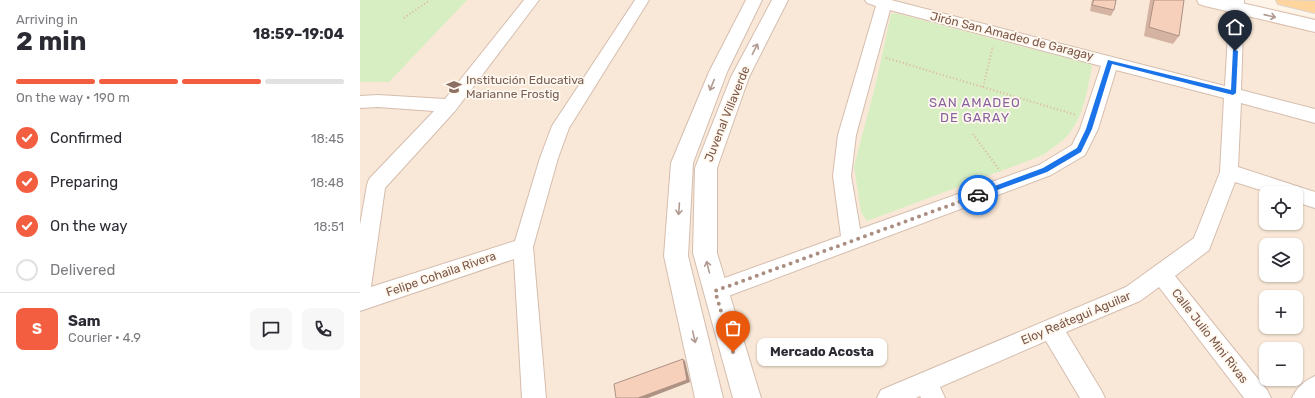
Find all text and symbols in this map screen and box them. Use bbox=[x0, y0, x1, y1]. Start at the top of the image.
street label: Jirón San Amadeo de Garagay bbox=[929, 9, 1096, 63]
pin bbox=[1218, 10, 1252, 51]
text: Arriving in bbox=[16, 12, 78, 27]
one-way arrow bbox=[1263, 12, 1276, 20]
icon: home bbox=[1224, 16, 1246, 38]
text: 18:59–19:04 bbox=[253, 25, 344, 43]
text: 2 min bbox=[16, 26, 86, 57]
one-way arrow bbox=[752, 43, 759, 55]
street label: Juvenal Villaverde bbox=[701, 64, 753, 164]
place label: Institución Educativa Marianne Frostig bbox=[466, 73, 584, 101]
school or university icon: Institución Educativa Marianne Frostig bbox=[445, 78, 463, 96]
one-way arrow bbox=[708, 79, 716, 91]
text: On the way · 190 m bbox=[16, 90, 130, 105]
district label: SAN AMADEO DE GARAY bbox=[929, 95, 1021, 125]
icon: check bbox=[16, 127, 38, 149]
text: Confirmed bbox=[50, 129, 122, 147]
text: 18:45 bbox=[311, 131, 344, 146]
icon: check bbox=[16, 171, 38, 193]
text: Preparing bbox=[50, 173, 118, 191]
text: 18:48 bbox=[310, 175, 344, 190]
courier bbox=[958, 175, 998, 215]
icon: car bbox=[967, 184, 989, 206]
map controls bbox=[1259, 186, 1303, 386]
button: locate bbox=[1259, 186, 1303, 230]
one-way arrow bbox=[675, 202, 682, 215]
icon: check bbox=[16, 215, 38, 237]
text: On the way bbox=[50, 217, 128, 235]
text: 18:51 bbox=[314, 219, 344, 234]
button: layers bbox=[1259, 238, 1303, 282]
street label: Felipe Cohaila Rivera bbox=[384, 249, 498, 299]
one-way arrow bbox=[704, 260, 712, 273]
text: Delivered bbox=[50, 261, 115, 279]
street label: Calle Julio Mini Rivas bbox=[1169, 286, 1251, 386]
street label: Eloy Reátegui Aguilar bbox=[1019, 288, 1133, 347]
button: + bbox=[1259, 290, 1303, 334]
button: chat bbox=[250, 308, 292, 350]
button: phone bbox=[302, 308, 344, 350]
pin bbox=[716, 311, 750, 352]
text: Sam bbox=[68, 312, 101, 330]
icon: bag bbox=[722, 317, 744, 339]
text: S bbox=[32, 320, 42, 338]
text: Courier · 4.9 bbox=[68, 330, 141, 345]
one-way arrow bbox=[691, 330, 699, 343]
callout: Mercado Acosta bbox=[757, 338, 887, 366]
button: − bbox=[1259, 342, 1303, 386]
text: Mercado Acosta bbox=[770, 344, 874, 359]

